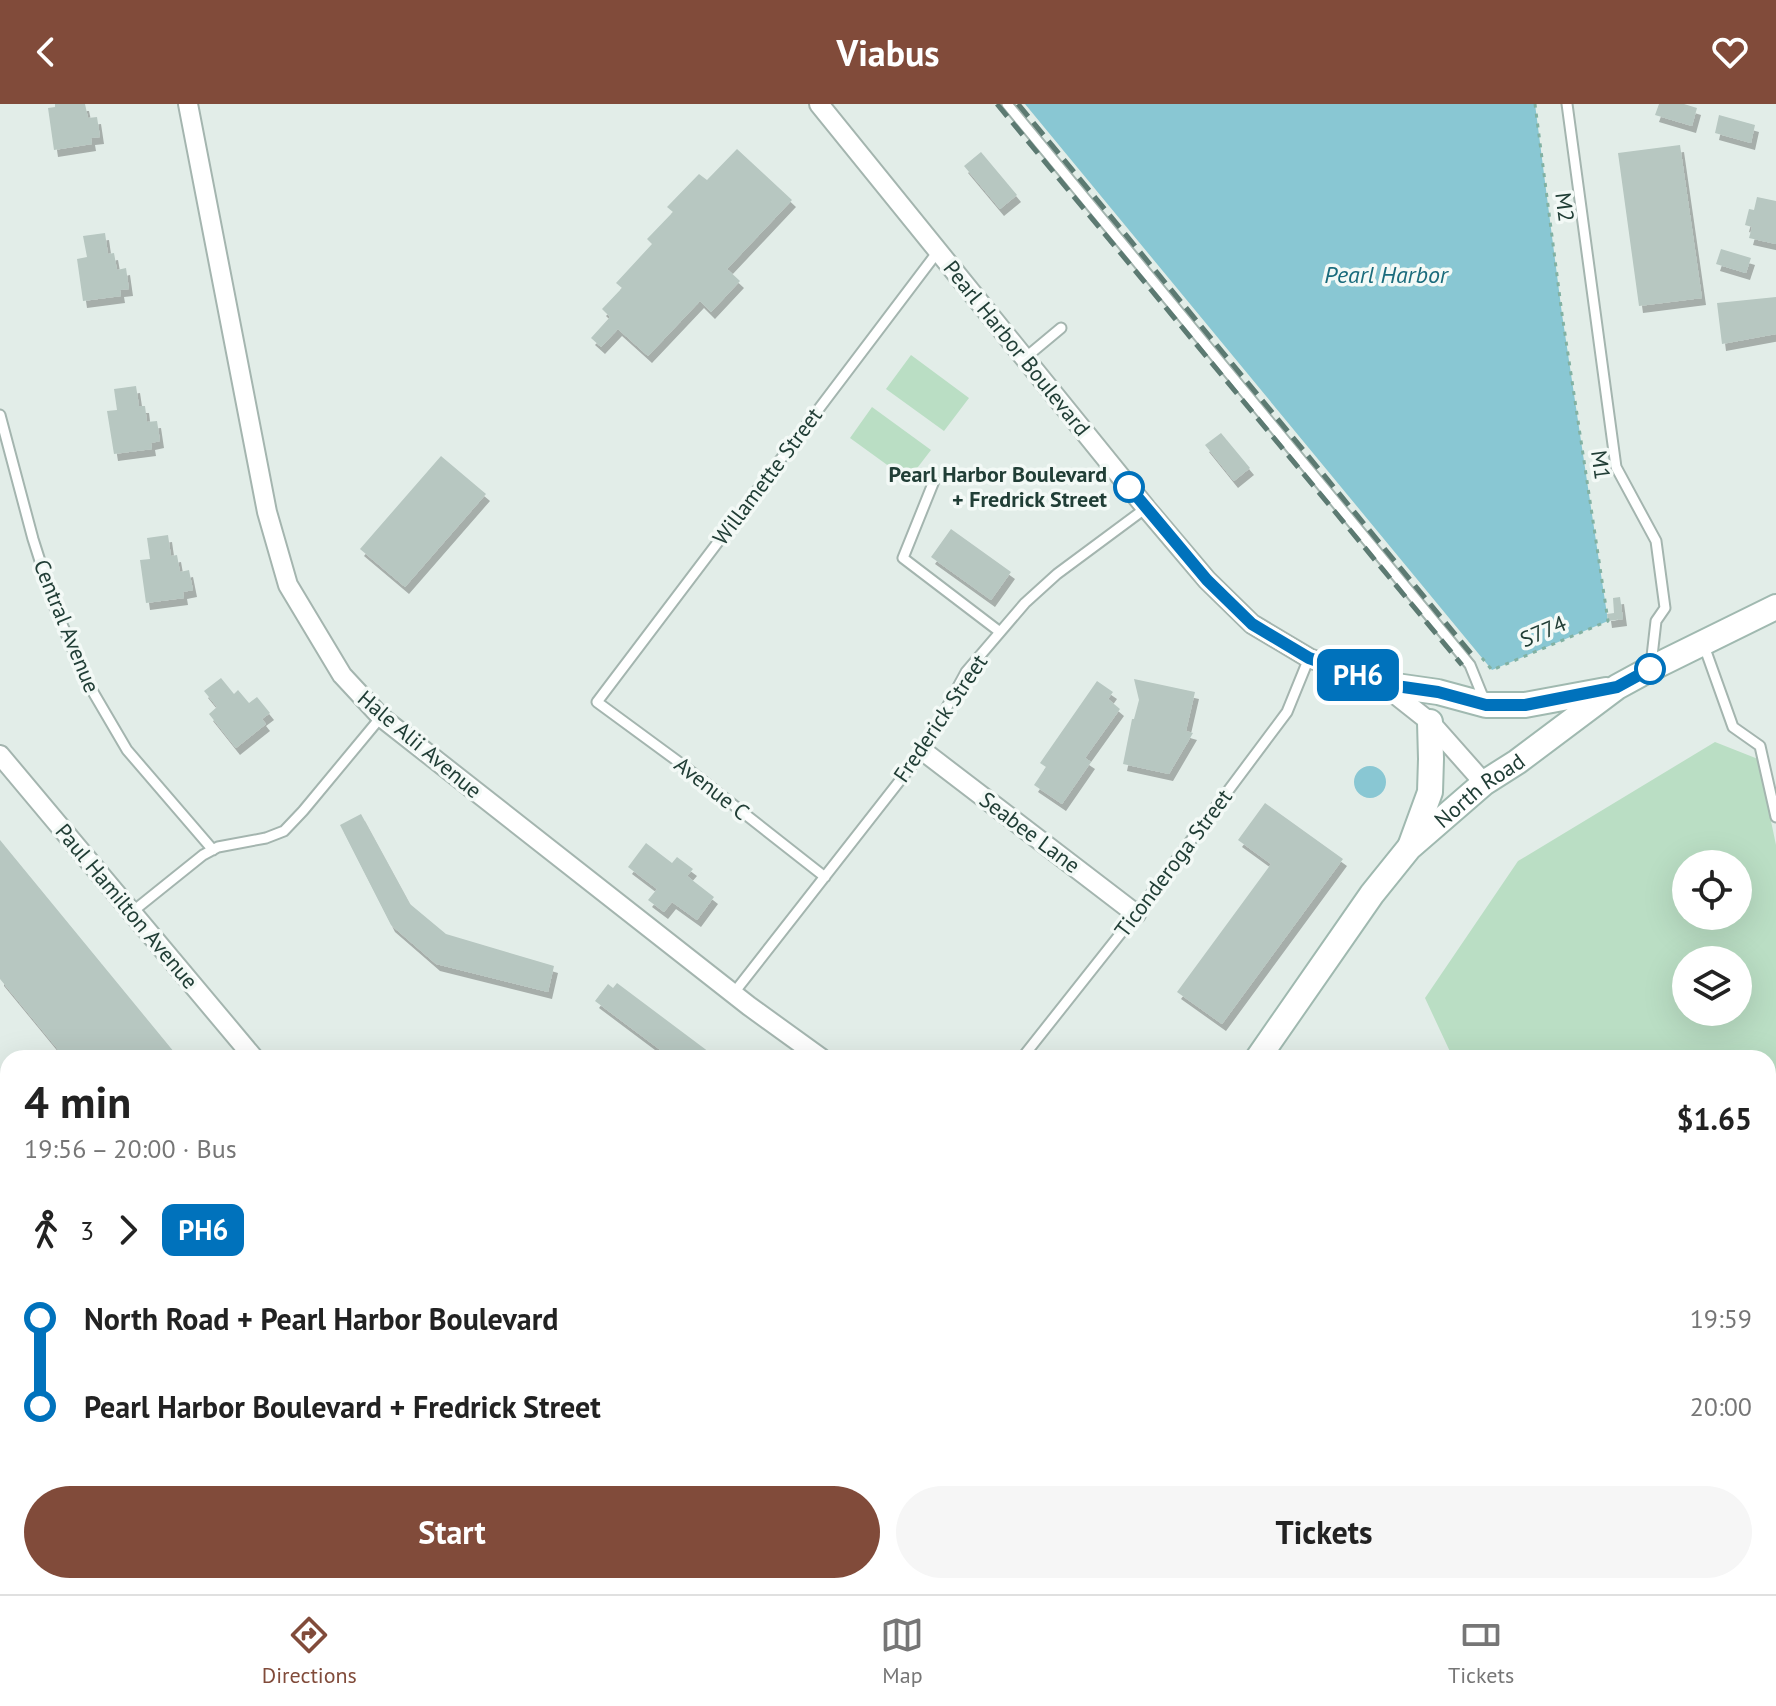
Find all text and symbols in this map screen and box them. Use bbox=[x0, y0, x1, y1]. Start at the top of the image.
text: Viabus bbox=[836, 29, 940, 76]
icon: back bbox=[24, 30, 68, 74]
icon: heart bbox=[1708, 30, 1752, 74]
street label: M2 bbox=[1549, 191, 1581, 223]
street label: Pearl Harbor Boulevard bbox=[938, 254, 1096, 442]
water label: Pearl Harbor bbox=[1324, 259, 1450, 290]
street label: Willamette Street bbox=[706, 401, 828, 550]
street label: M1 bbox=[1585, 448, 1617, 482]
place label: Pearl Harbor Boulevard + Fredrick Street bbox=[889, 460, 1107, 513]
marker: Pearl Harbor Boulevard + Fredrick Street bbox=[1114, 472, 1144, 502]
street label: Central Avenue bbox=[28, 555, 106, 697]
street label: S774 bbox=[1516, 609, 1570, 653]
street label: Frederick Street bbox=[887, 648, 993, 787]
line badge: PH6 bbox=[1312, 649, 1404, 701]
unlabelled marker bbox=[1635, 654, 1665, 684]
text: PH6 bbox=[1333, 656, 1383, 693]
street label: Hale Alii Avenue bbox=[352, 684, 488, 804]
street label: North Road bbox=[1428, 747, 1530, 834]
street label: Avenue C bbox=[669, 750, 755, 826]
street label: Ticonderoga Street bbox=[1108, 783, 1238, 943]
street label: Seabee Lane bbox=[974, 785, 1086, 879]
street label: Paul Hamilton Avenue bbox=[50, 818, 204, 994]
map controls bbox=[1672, 850, 1752, 1026]
button: locate bbox=[1672, 850, 1752, 930]
button: layers bbox=[1672, 946, 1752, 1026]
text: 4 min bbox=[24, 1073, 131, 1130]
text: $1.65 bbox=[1677, 1099, 1752, 1138]
text: 19:56 – 20:00 · Bus bbox=[24, 1132, 237, 1165]
icon: walk bbox=[24, 1208, 68, 1252]
icon: forward bbox=[106, 1208, 150, 1252]
text: PH6 bbox=[178, 1211, 228, 1248]
text: 3 bbox=[80, 1214, 94, 1247]
text: North Road + Pearl Harbor Boulevard bbox=[84, 1299, 558, 1338]
text: 19:59 bbox=[1690, 1302, 1752, 1335]
text: Pearl Harbor Boulevard + Fredrick Street bbox=[84, 1387, 601, 1426]
text: 20:00 bbox=[1690, 1390, 1752, 1423]
button: Start bbox=[24, 1486, 880, 1578]
button: Tickets bbox=[896, 1486, 1752, 1578]
tab: Directions bbox=[262, 1613, 357, 1689]
tab: Map bbox=[880, 1613, 924, 1689]
tab: Tickets bbox=[1448, 1613, 1514, 1689]

